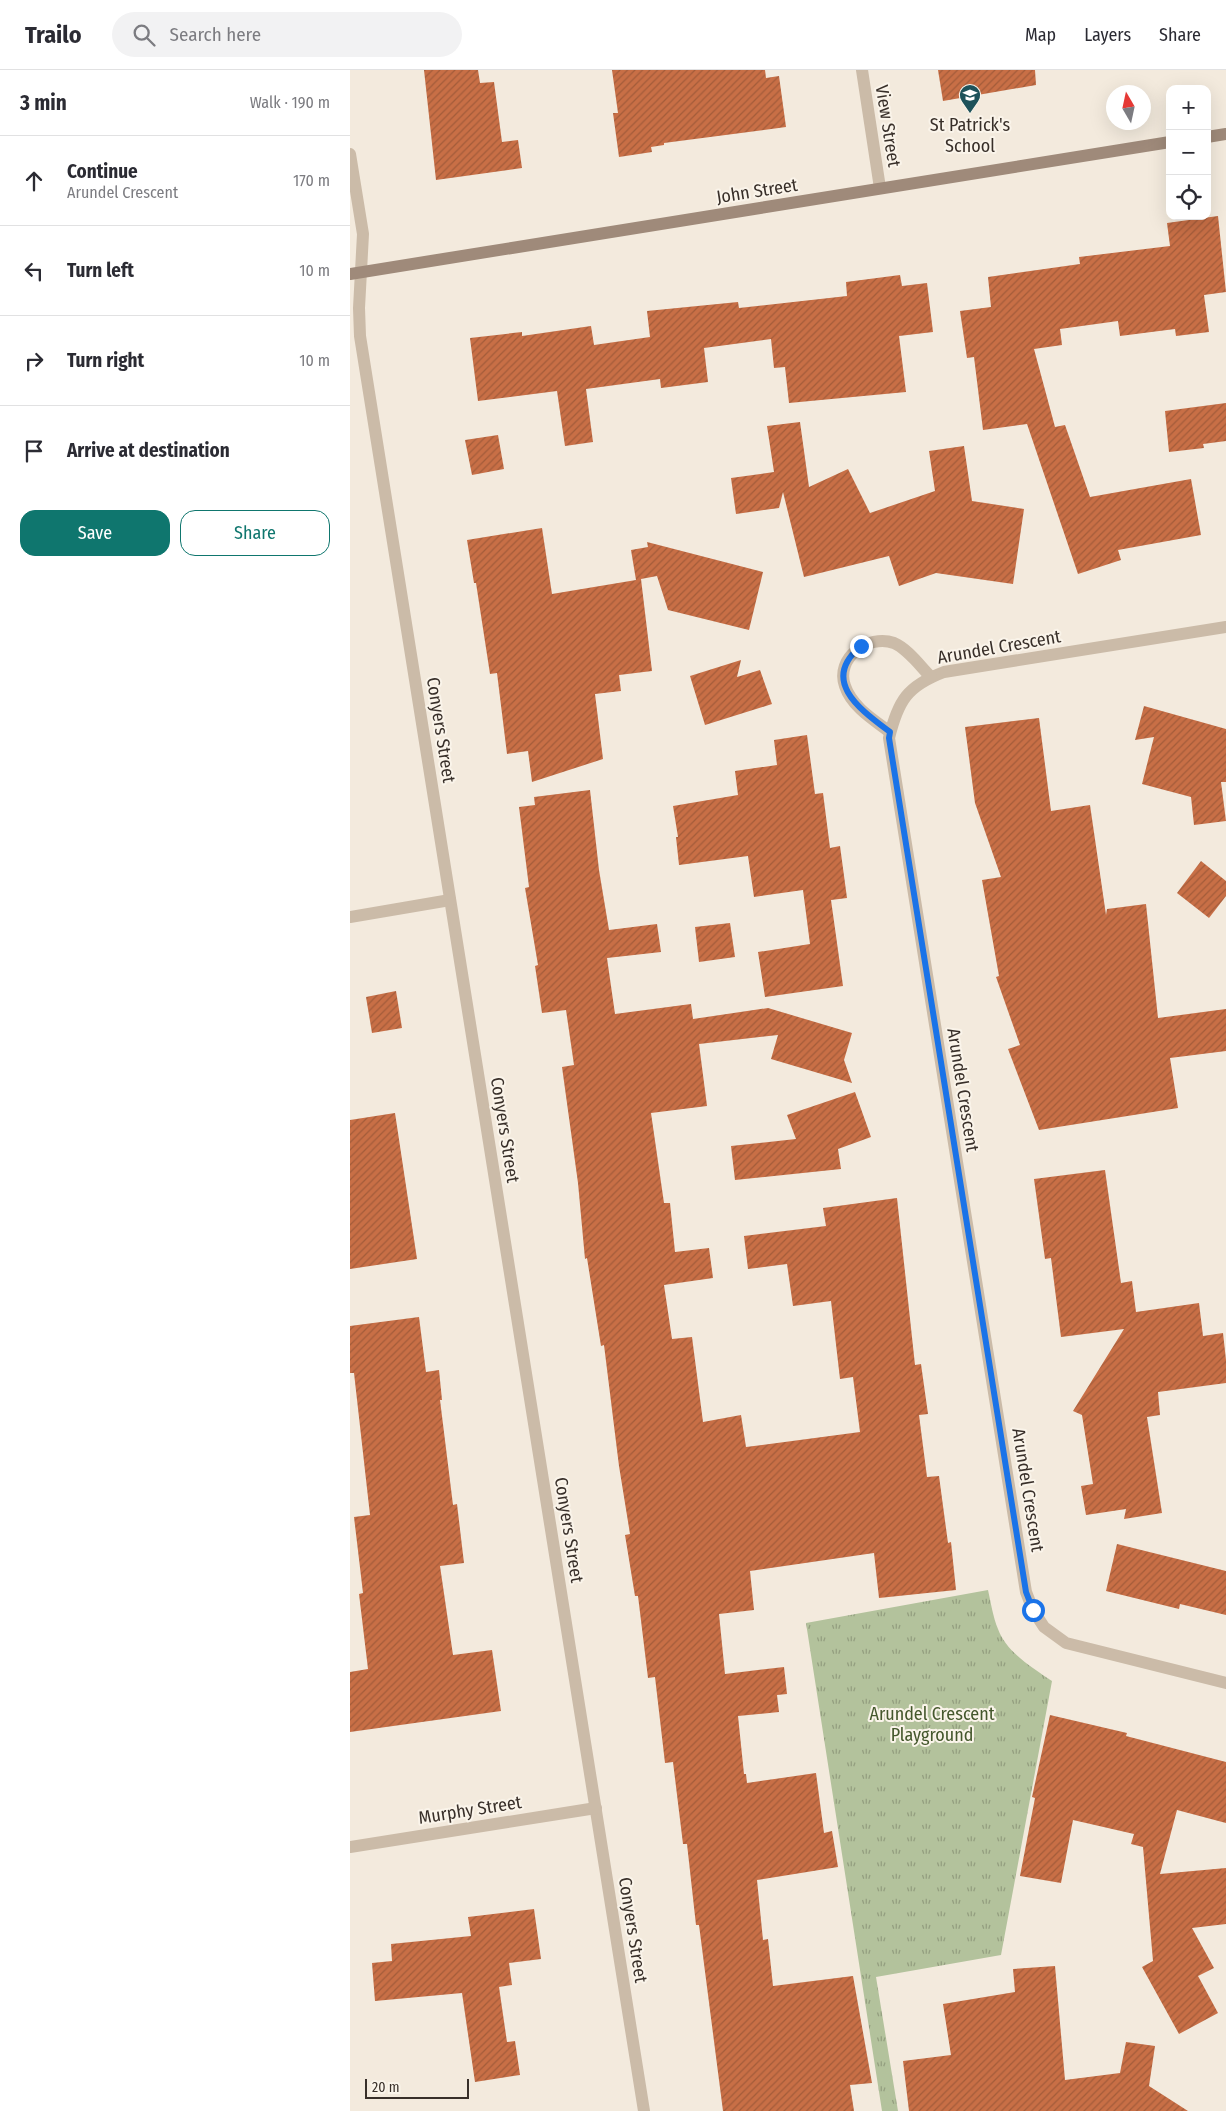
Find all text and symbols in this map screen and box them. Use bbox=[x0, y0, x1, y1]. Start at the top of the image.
search box bbox=[112, 12, 462, 57]
text: Trailo bbox=[25, 21, 82, 49]
icon: search bbox=[130, 21, 158, 49]
text: Search here bbox=[170, 23, 261, 46]
text: Map bbox=[1025, 24, 1056, 46]
text: Layers bbox=[1084, 24, 1131, 46]
text: Share bbox=[1159, 24, 1201, 46]
street label: View Street bbox=[871, 83, 905, 169]
school or university icon: St Patrick's School bbox=[958, 83, 982, 114]
north arrow bbox=[1106, 85, 1151, 130]
map controls bbox=[1166, 85, 1211, 220]
button: + bbox=[1166, 85, 1211, 130]
text: 3 min bbox=[20, 90, 67, 116]
text: Walk · 190 m bbox=[250, 93, 330, 112]
place label: St Patrick's School bbox=[930, 114, 1010, 157]
button: − bbox=[1166, 130, 1211, 175]
text: Continue bbox=[67, 160, 138, 183]
icon: ahead bbox=[20, 167, 48, 195]
text: 170 m bbox=[293, 171, 330, 190]
street label: John Street bbox=[715, 174, 799, 208]
button: locate bbox=[1166, 175, 1211, 220]
text: Arundel Crescent bbox=[67, 183, 178, 202]
icon: left bbox=[20, 257, 48, 285]
text: Turn left bbox=[67, 259, 134, 282]
text: 10 m bbox=[299, 261, 330, 280]
icon: right bbox=[20, 347, 48, 375]
text: Turn right bbox=[67, 349, 144, 372]
text: 10 m bbox=[299, 351, 330, 370]
icon: arrive bbox=[20, 437, 48, 465]
text: Arrive at destination bbox=[67, 439, 230, 462]
button: Save bbox=[20, 510, 170, 556]
button: Share bbox=[180, 510, 330, 556]
street label: Arundel Crescent bbox=[936, 625, 1063, 669]
route end bbox=[850, 635, 873, 658]
street label: Conyers Street bbox=[422, 676, 460, 785]
street label: Arundel Crescent bbox=[942, 1027, 984, 1154]
street label: Conyers Street bbox=[486, 1076, 524, 1185]
street label: Arundel Crescent bbox=[1007, 1427, 1049, 1554]
street label: Conyers Street bbox=[550, 1476, 588, 1585]
route start bbox=[1022, 1599, 1045, 1622]
park label: Arundel Crescent Playground bbox=[869, 1703, 995, 1746]
street label: Murphy Street bbox=[417, 1791, 523, 1829]
street label: Conyers Street bbox=[614, 1876, 652, 1985]
scale bar bbox=[365, 2076, 469, 2099]
text: 20 m bbox=[372, 2079, 400, 2096]

